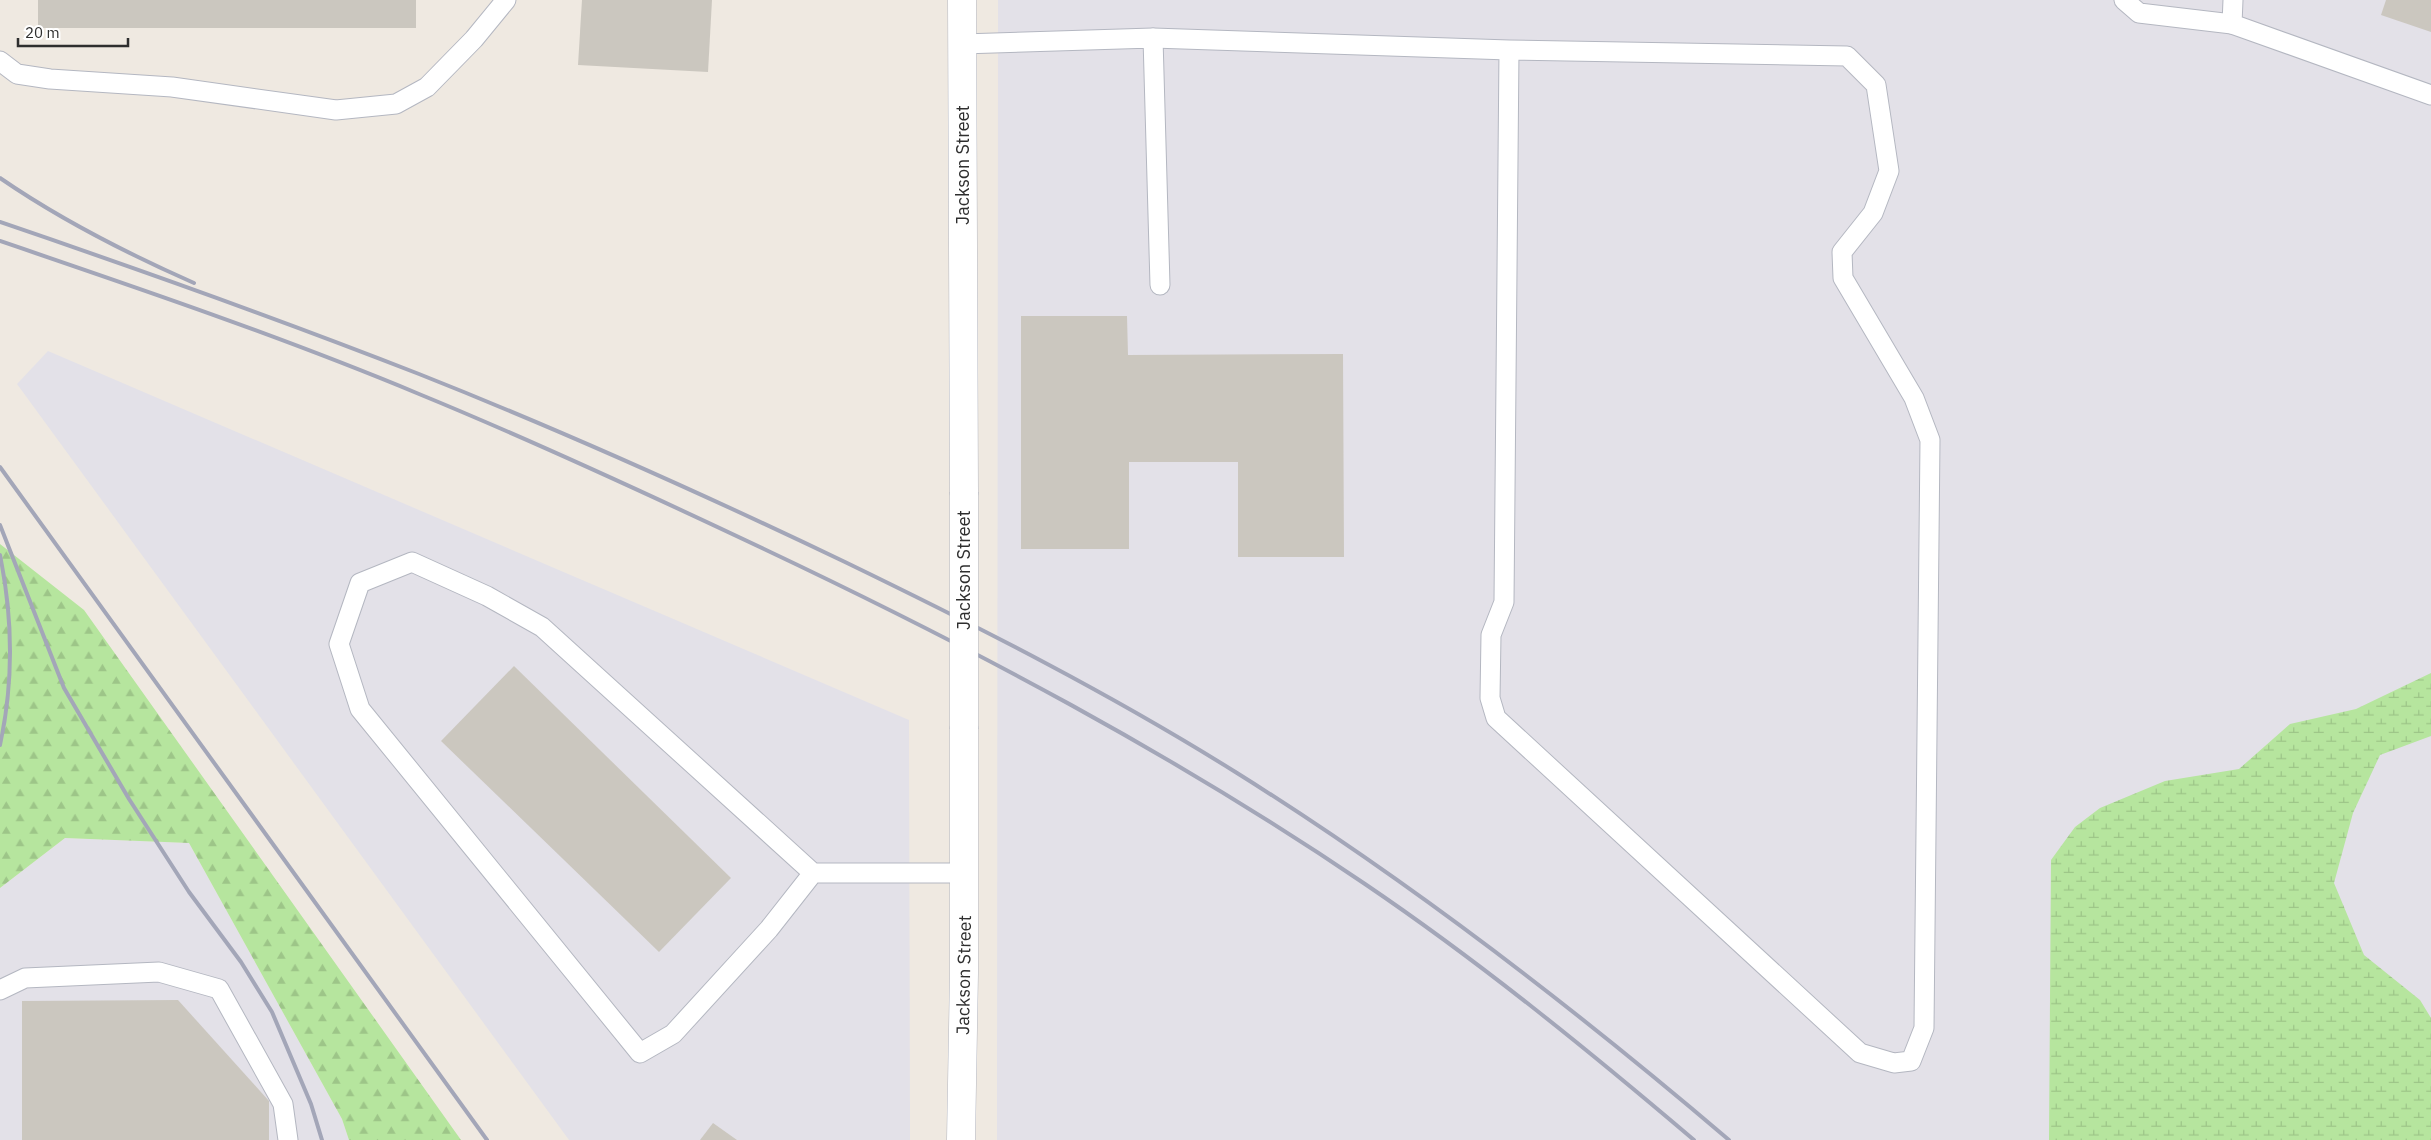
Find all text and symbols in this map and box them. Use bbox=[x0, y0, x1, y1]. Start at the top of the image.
scale bar bbox=[18, 15, 128, 47]
text: 20 m bbox=[25, 23, 60, 42]
street label: Jackson Street bbox=[951, 105, 974, 225]
street label: Jackson Street bbox=[952, 510, 975, 630]
street label: Jackson Street bbox=[951, 915, 976, 1035]

